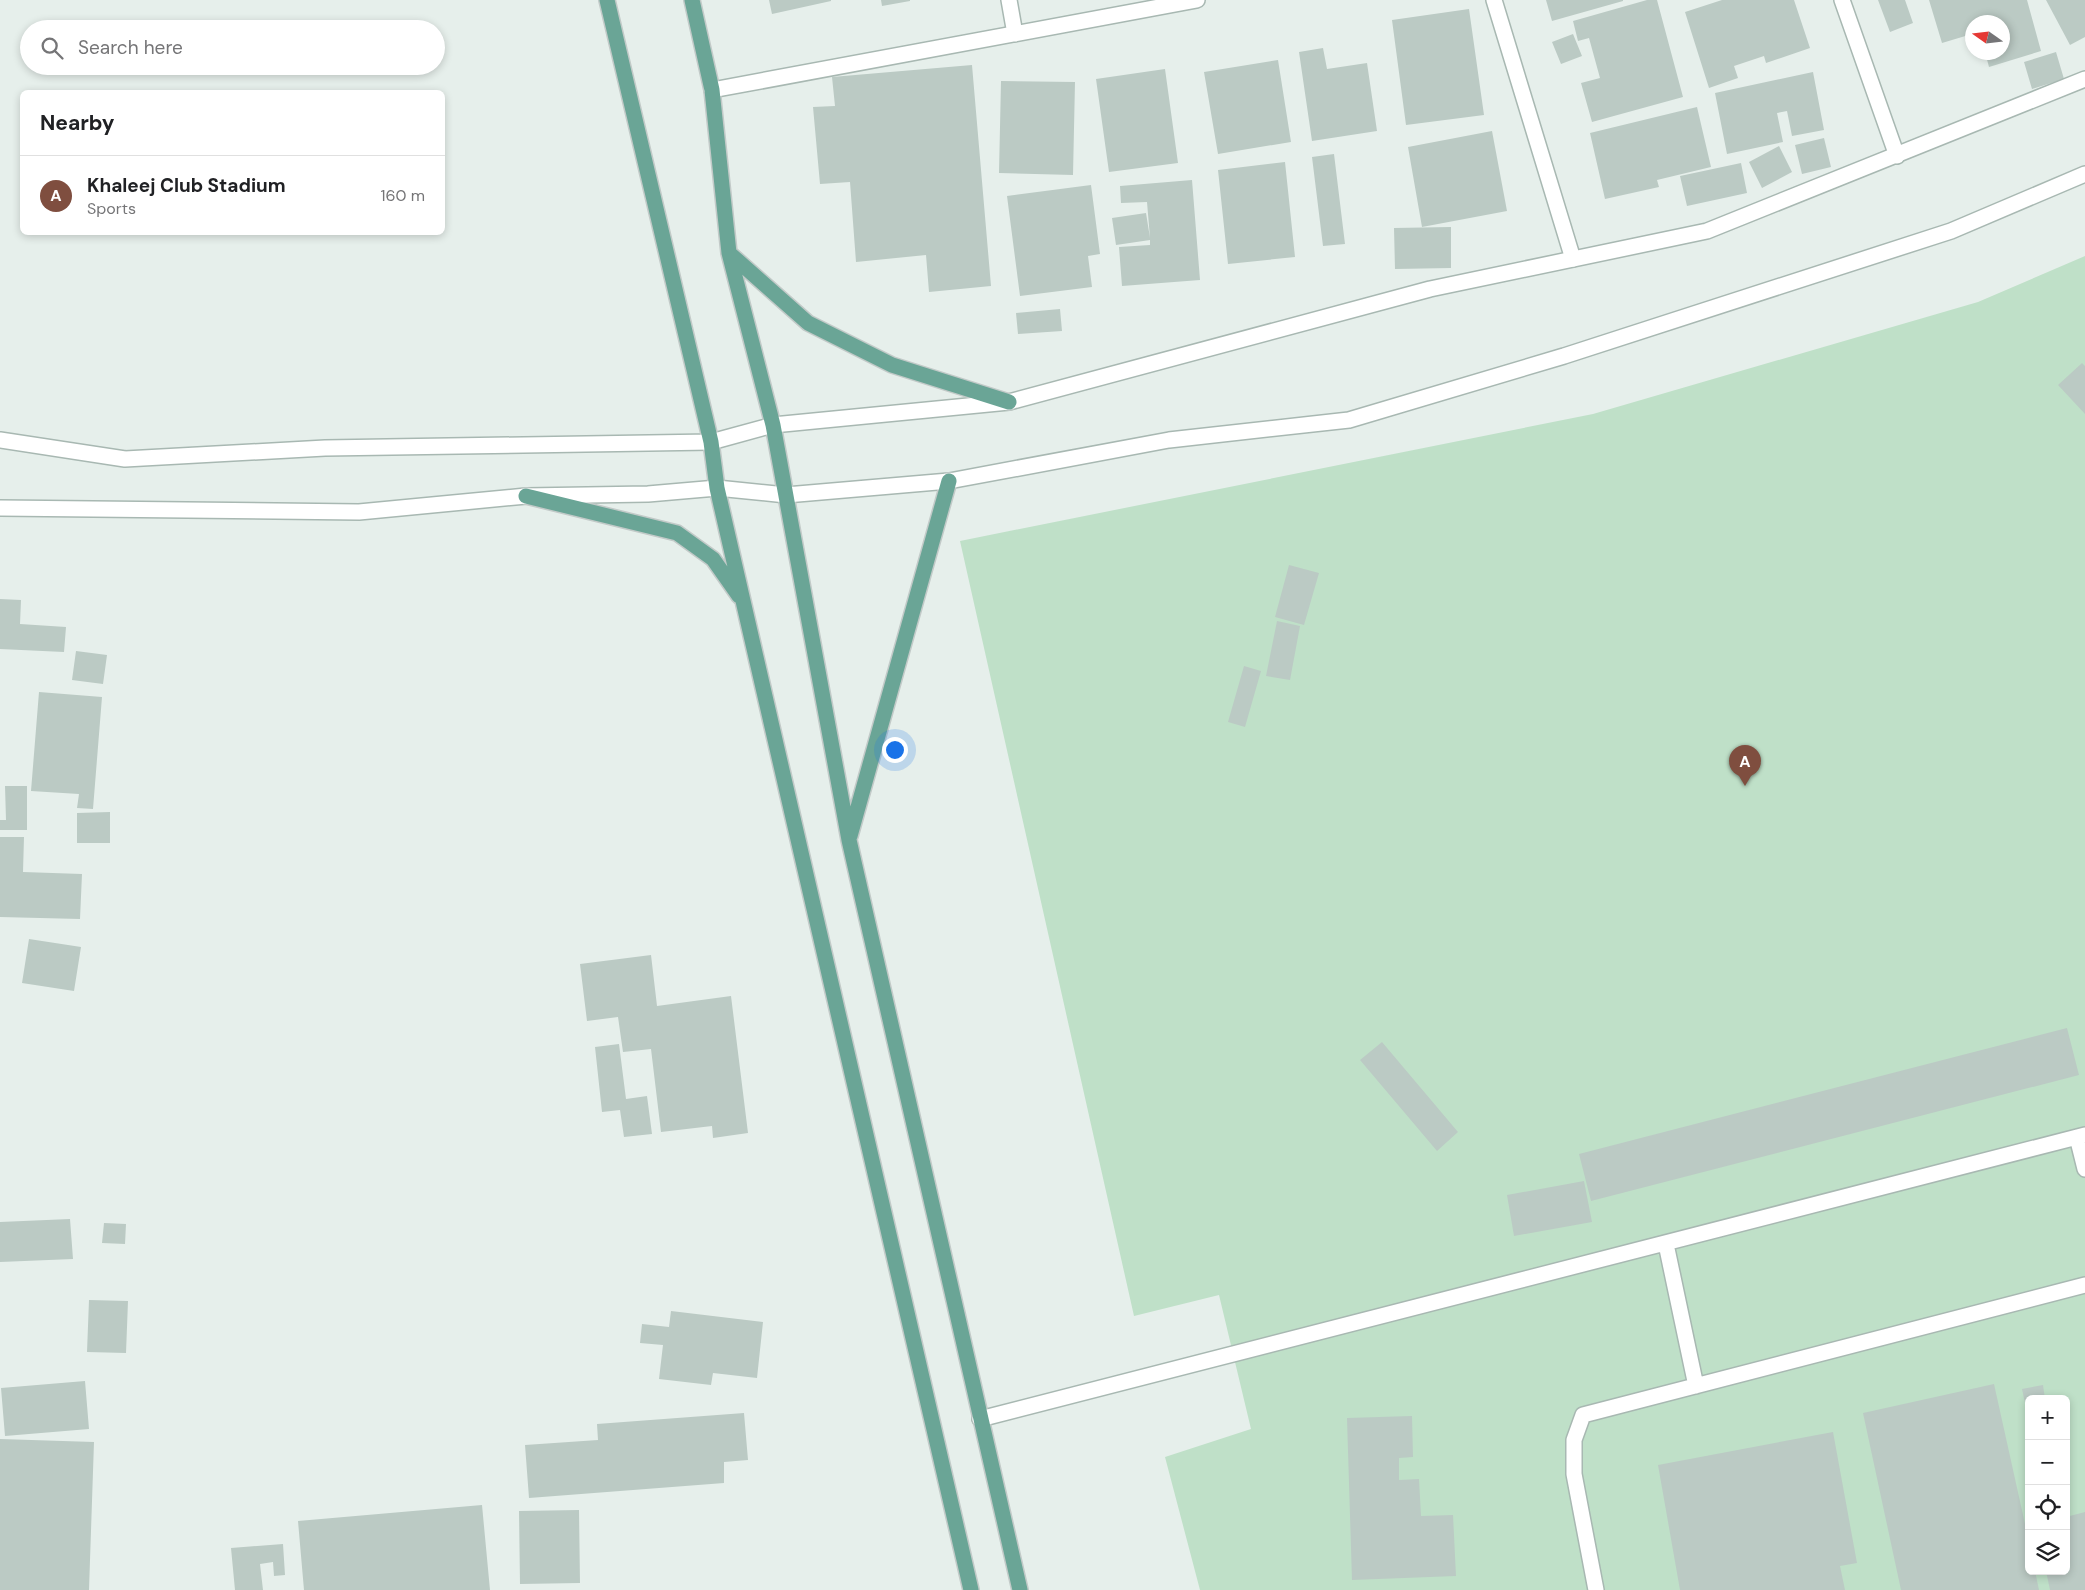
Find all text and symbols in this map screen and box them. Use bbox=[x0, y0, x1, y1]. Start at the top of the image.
north arrow bbox=[1965, 15, 2010, 60]
search box bbox=[20, 20, 445, 75]
icon: search bbox=[38, 34, 66, 62]
text: Search here bbox=[78, 35, 183, 60]
text: Nearby bbox=[40, 109, 114, 137]
text: Khaleej Club Stadium bbox=[87, 173, 286, 198]
text: A bbox=[50, 185, 62, 206]
text: 160 m bbox=[381, 185, 425, 206]
text: Sports bbox=[87, 198, 136, 219]
your location bbox=[882, 737, 908, 763]
pin: A bbox=[1729, 745, 1761, 786]
map controls bbox=[2025, 1395, 2070, 1575]
button: + bbox=[2025, 1395, 2070, 1440]
button: − bbox=[2025, 1440, 2070, 1485]
button: locate bbox=[2025, 1485, 2070, 1530]
button: layers bbox=[2025, 1530, 2070, 1575]

